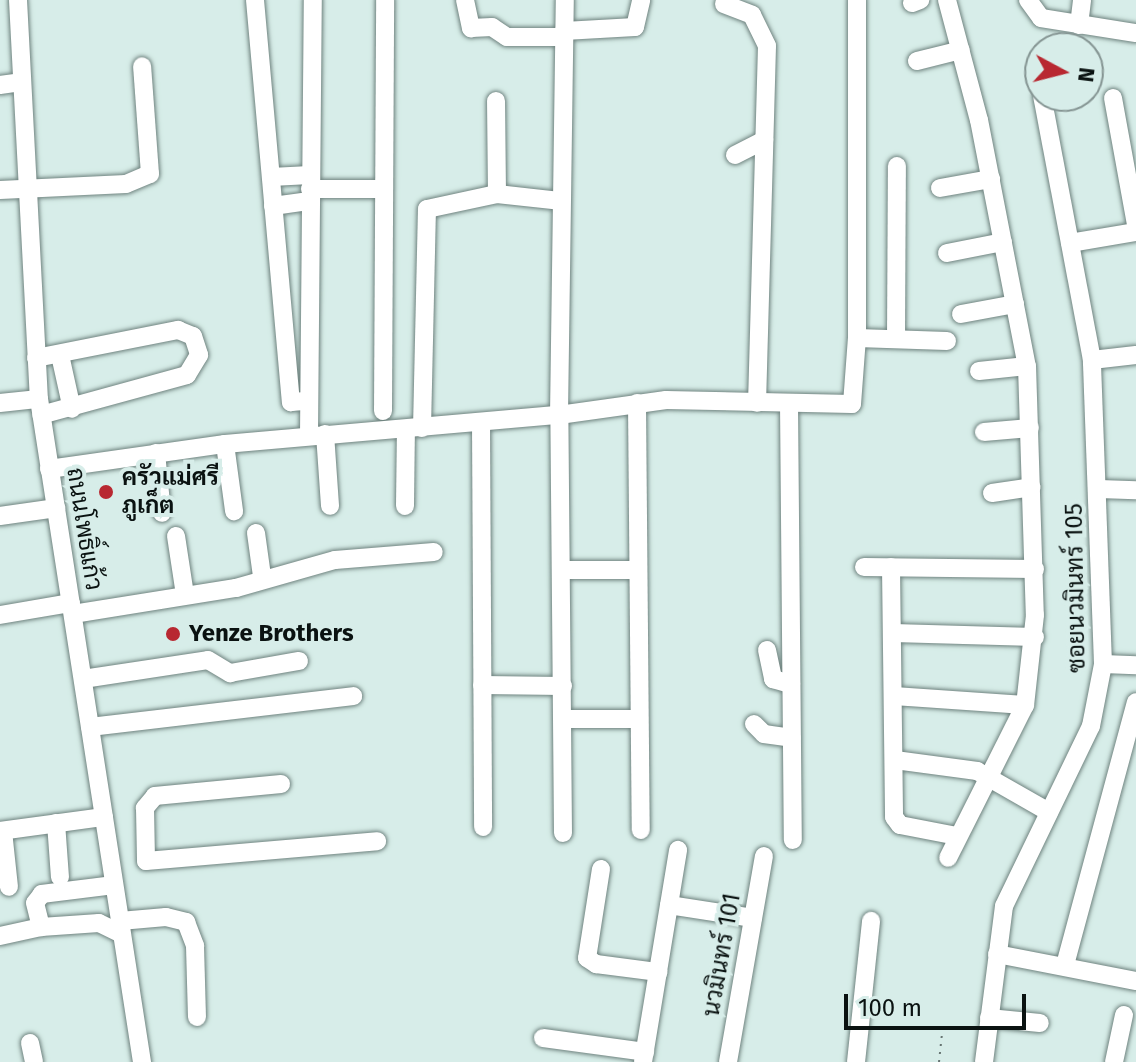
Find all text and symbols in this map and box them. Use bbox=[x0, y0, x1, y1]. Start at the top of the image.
north arrow bbox=[1024, 32, 1104, 112]
text: N bbox=[1072, 66, 1101, 84]
place label: ครัวแม่ศรี ภูเก็ต bbox=[122, 464, 219, 520]
street label: ถนนโพธิ์แก้ว bbox=[60, 466, 108, 592]
marker: ครัวแม่ศรี ภูเก็ต bbox=[97, 483, 115, 501]
street label: ซอยนวมินทร์ 105 bbox=[1060, 503, 1092, 673]
place label: Yenze Brothers bbox=[189, 620, 354, 648]
marker: Yenze Brothers bbox=[164, 625, 182, 643]
street label: นวมินทร์ 101 bbox=[697, 891, 747, 1019]
scale bar bbox=[848, 978, 1030, 1028]
text: 100 m bbox=[858, 994, 922, 1022]

